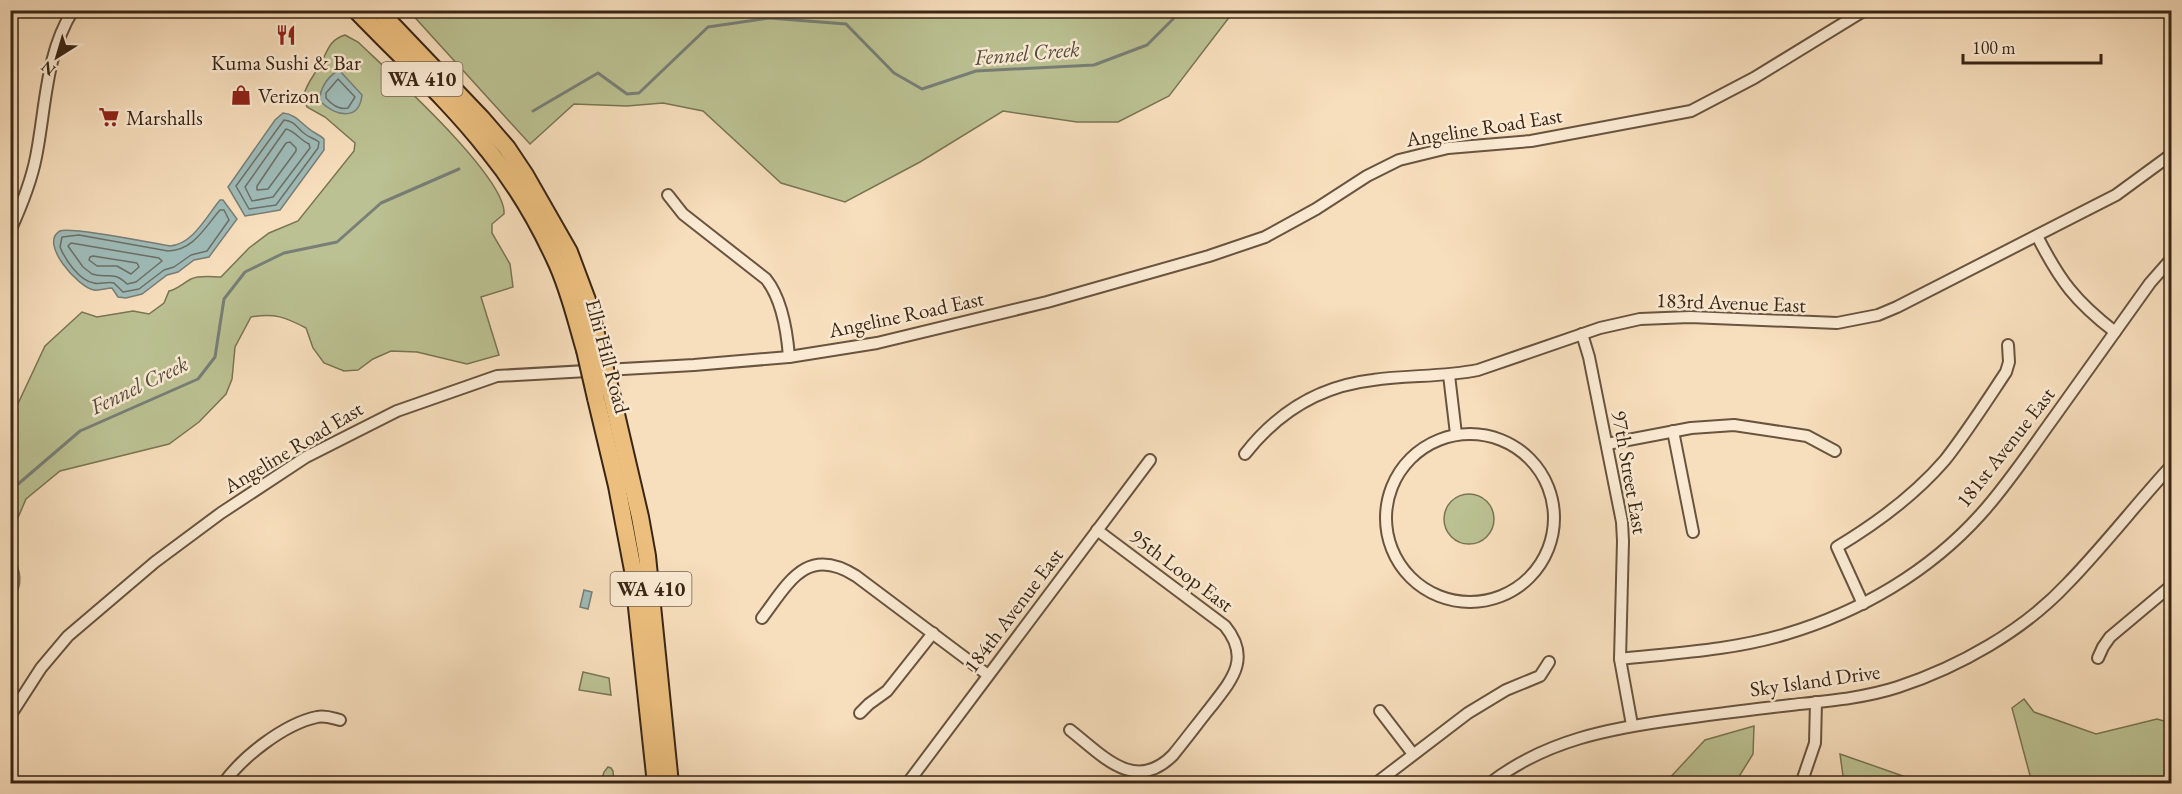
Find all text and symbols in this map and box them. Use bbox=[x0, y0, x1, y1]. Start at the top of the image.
restaurant icon: Kuma Sushi & Bar bbox=[274, 23, 298, 47]
north arrow bbox=[27, 27, 87, 87]
scale bar bbox=[1963, 27, 2101, 65]
water label: Fennel Creek bbox=[972, 34, 1081, 72]
text: 100 m bbox=[1972, 36, 2016, 59]
place label: Kuma Sushi & Bar bbox=[211, 49, 361, 76]
text: N bbox=[37, 56, 60, 81]
road number: WA 410 bbox=[382, 62, 462, 96]
place label: Verizon bbox=[258, 82, 320, 109]
shop icon: Verizon bbox=[229, 83, 253, 107]
street label: Angeline Road East bbox=[1403, 101, 1564, 153]
place label: Marshalls bbox=[126, 104, 203, 131]
supermarket icon: Marshalls bbox=[97, 105, 121, 129]
street label: Angeline Road East bbox=[825, 284, 986, 344]
street label: 183rd Avenue East bbox=[1656, 286, 1807, 318]
street label: Elhi Hill Road bbox=[580, 296, 636, 417]
water label: Fennel Creek bbox=[84, 349, 193, 422]
street label: 181st Avenue East bbox=[1950, 381, 2061, 513]
street label: Angeline Road East bbox=[218, 395, 368, 500]
street label: 97th Street East bbox=[1606, 408, 1654, 536]
street label: 95th Loop East bbox=[1125, 522, 1240, 618]
street label: 184th Avenue East bbox=[957, 542, 1069, 678]
road number: WA 410 bbox=[610, 572, 692, 606]
street label: Sky Island Drive bbox=[1748, 658, 1882, 702]

